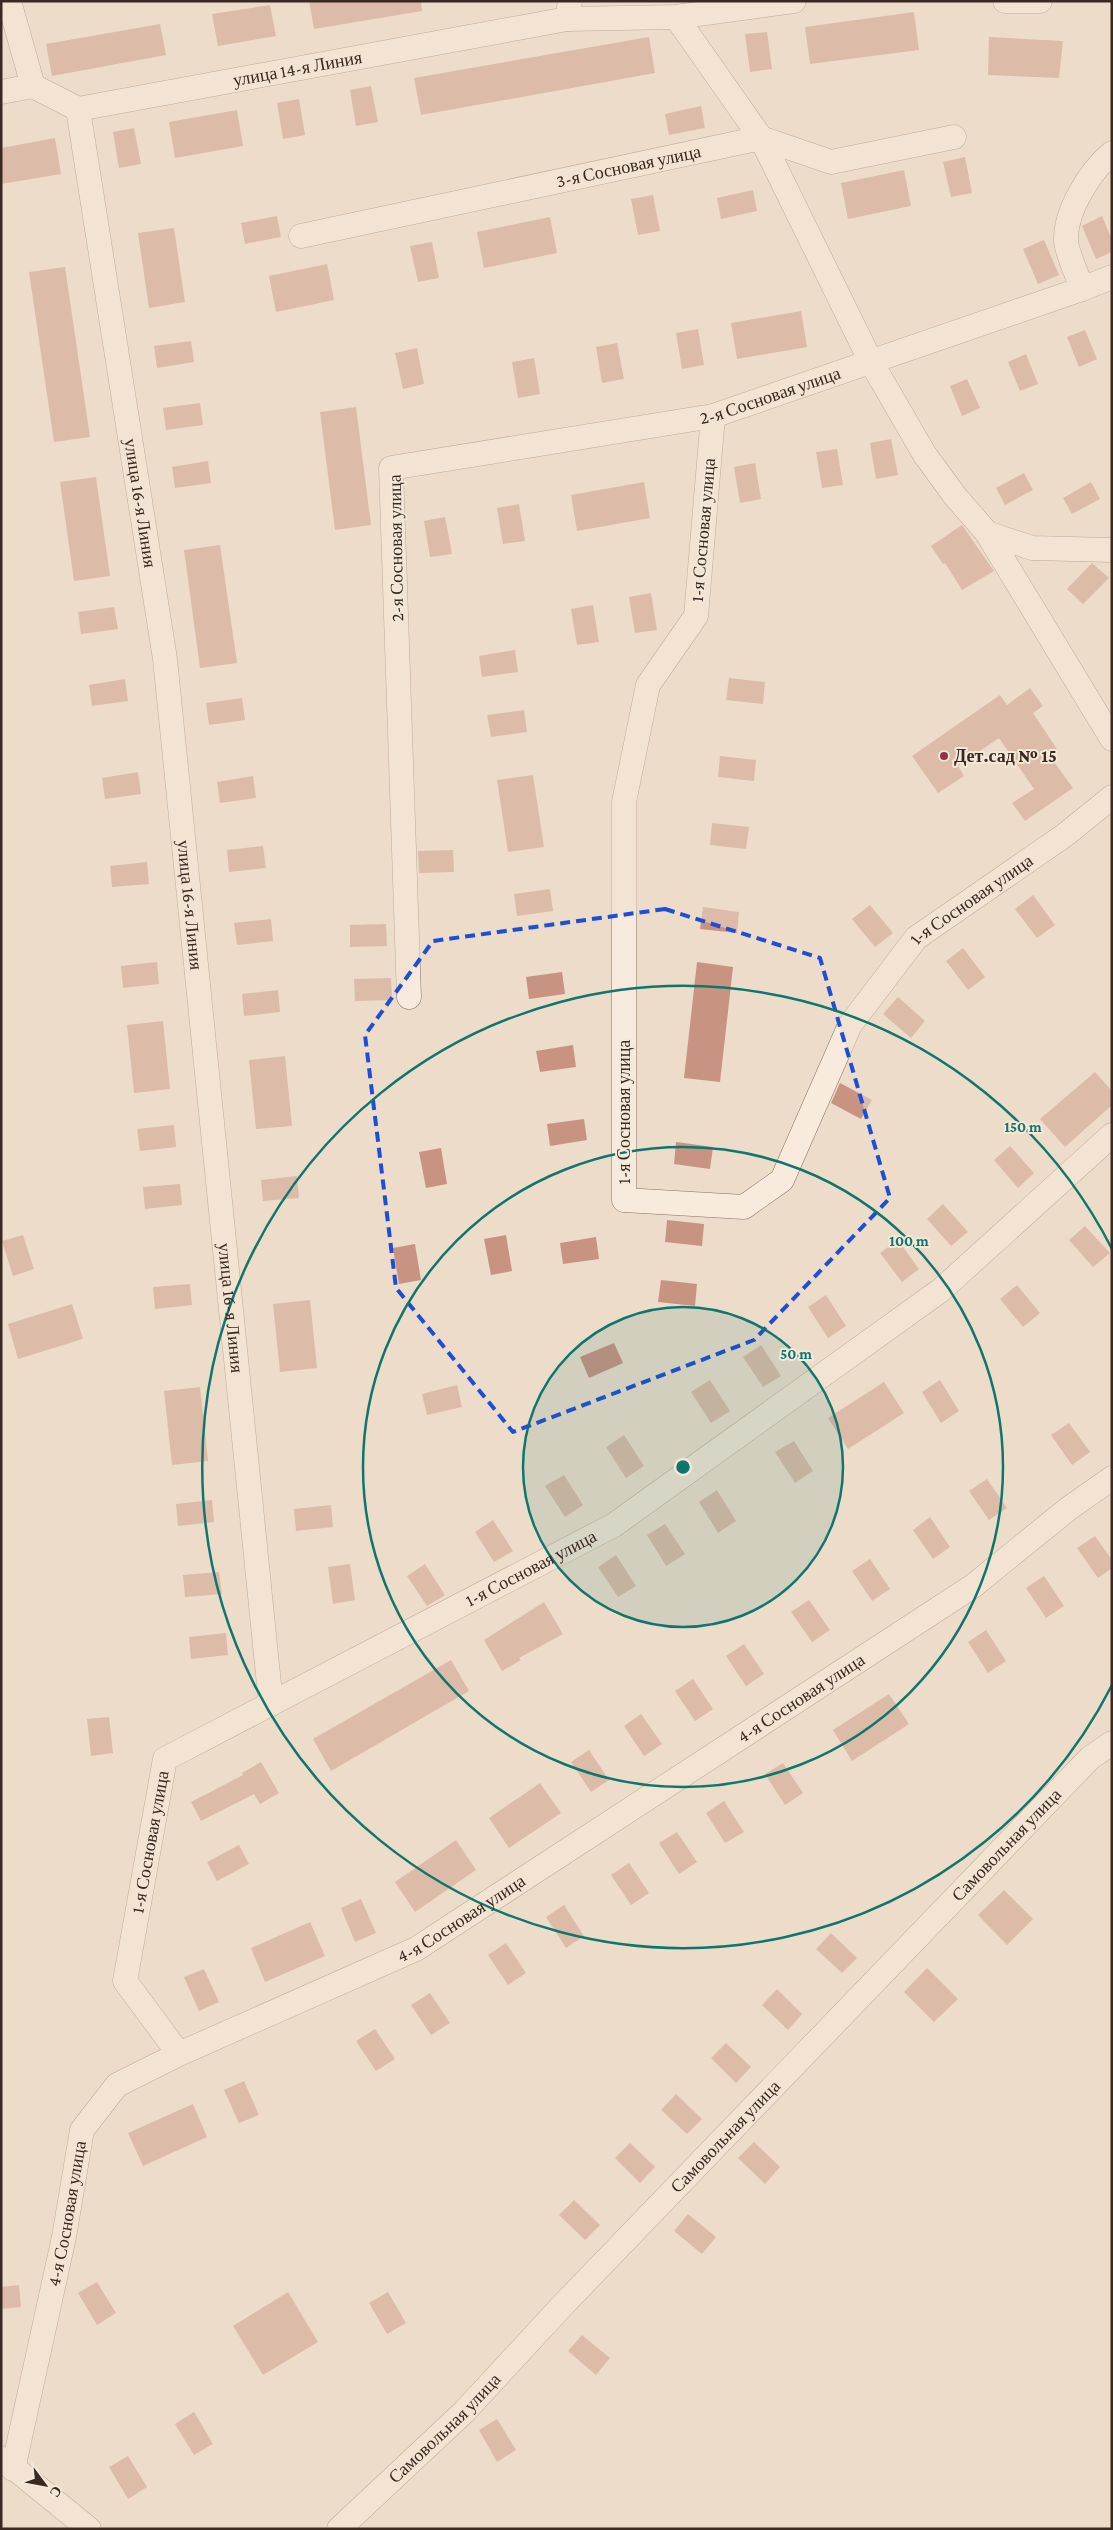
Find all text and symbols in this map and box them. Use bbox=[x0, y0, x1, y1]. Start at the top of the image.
street label: улица 14-я Линия bbox=[231, 47, 364, 90]
street label: 3-я Сосновая улица bbox=[555, 141, 703, 191]
street label: 2-я Сосновая улица bbox=[698, 363, 843, 428]
street label: улица 16-я Линия bbox=[120, 437, 160, 569]
street label: 1-я Сосновая улица bbox=[687, 457, 719, 603]
street label: 2-я Сосновая улица bbox=[385, 474, 407, 622]
place label: Дет.сад № 15 bbox=[954, 746, 1057, 766]
marker: Дет.сад № 15 bbox=[938, 750, 950, 762]
street label: улица 16-я Линия bbox=[173, 839, 206, 971]
street label: 1-я Сосновая улица bbox=[905, 850, 1037, 948]
street label: 1-я Сосновая улица bbox=[614, 1040, 634, 1184]
text: 150 m bbox=[1004, 1119, 1042, 1135]
text: 100 m bbox=[889, 1233, 929, 1249]
street label: улица 16-я Линия bbox=[214, 1242, 247, 1374]
text: 50 m bbox=[780, 1346, 812, 1362]
centre of rings bbox=[674, 1458, 692, 1476]
street label: 1-я Сосновая улица bbox=[462, 1526, 600, 1611]
street label: 4-я Сосновая улица bbox=[733, 1649, 868, 1747]
street label: 1-я Сосновая улица bbox=[127, 1769, 173, 1915]
street label: Самовольная улица bbox=[948, 1784, 1065, 1905]
street label: 4-я Сосновая улица bbox=[394, 1871, 529, 1966]
street label: Самовольная улица bbox=[667, 2076, 784, 2197]
street label: 4-я Сосновая улица bbox=[43, 2139, 90, 2288]
street label: Самовольная улица bbox=[385, 2369, 505, 2487]
north arrow bbox=[20, 2460, 70, 2510]
text: С bbox=[47, 2483, 65, 2500]

